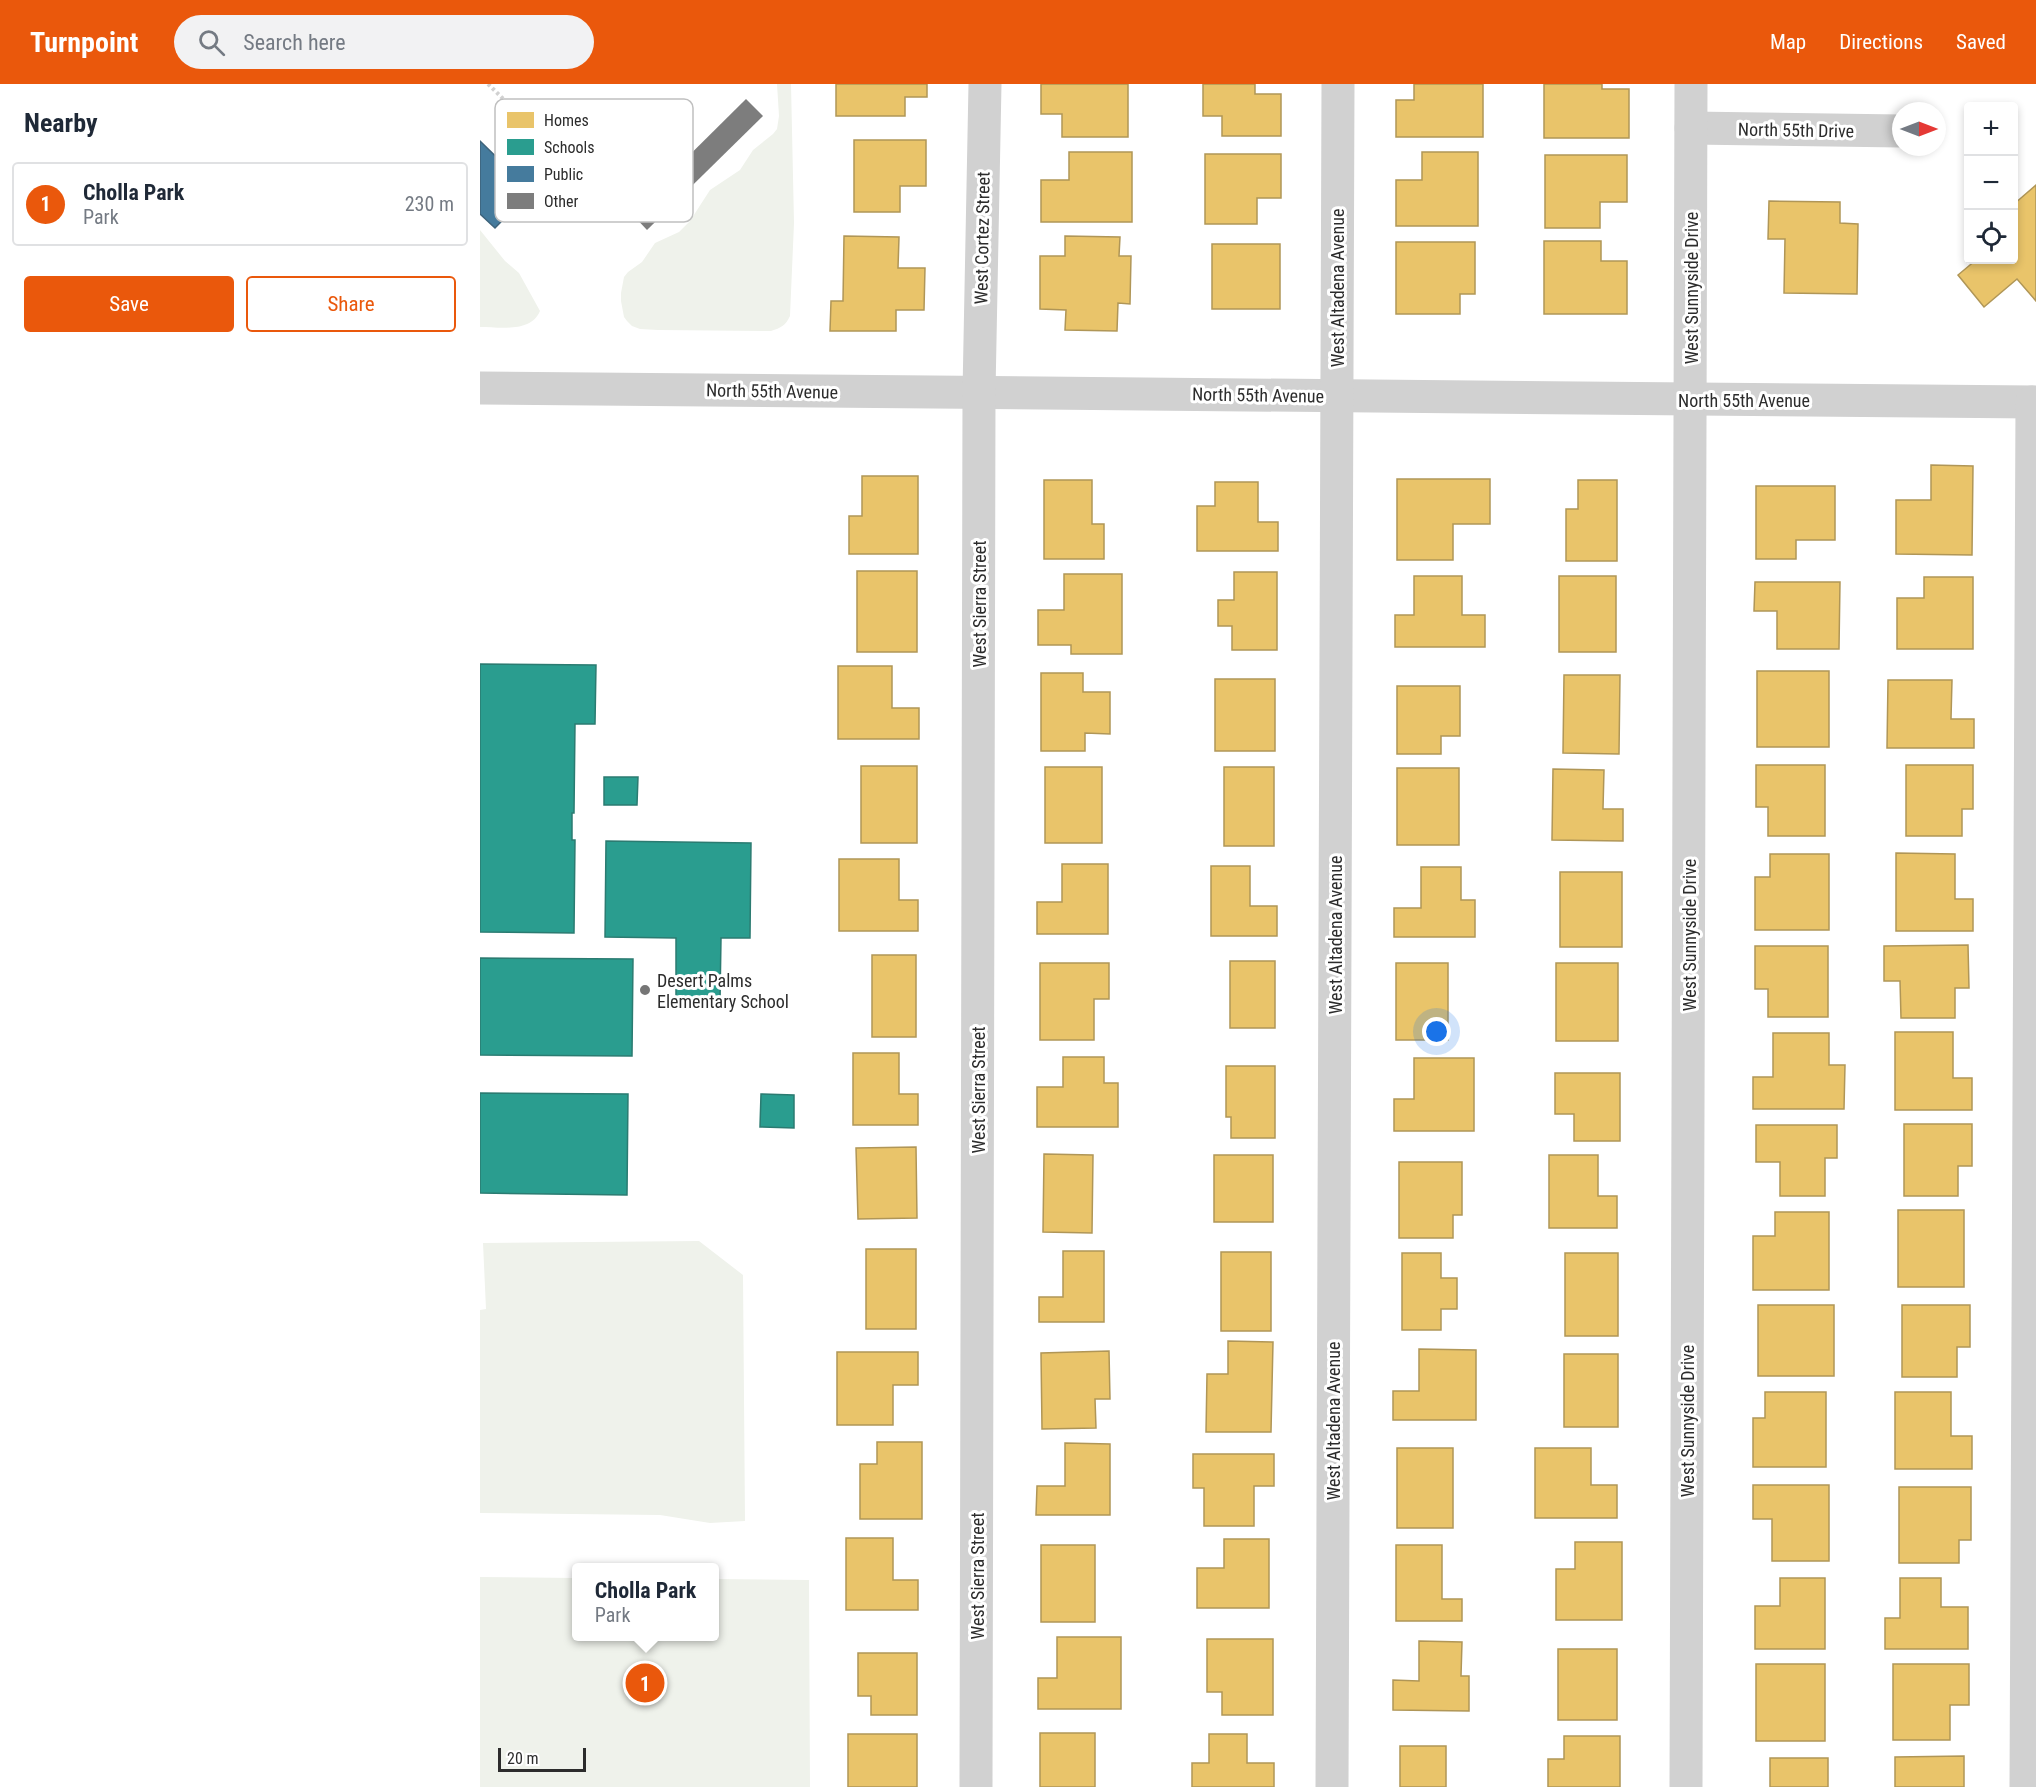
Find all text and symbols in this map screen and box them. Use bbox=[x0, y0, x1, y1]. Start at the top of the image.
search box bbox=[174, 15, 594, 69]
text: Turnpoint bbox=[30, 26, 138, 59]
icon: search bbox=[195, 26, 228, 59]
text: Search here bbox=[243, 30, 346, 55]
text: Map bbox=[1770, 30, 1806, 54]
text: Directions bbox=[1839, 30, 1923, 54]
text: Saved bbox=[1956, 30, 2006, 54]
legend bbox=[495, 99, 693, 222]
north arrow bbox=[1892, 102, 1946, 156]
map controls bbox=[1964, 102, 2018, 264]
button: + bbox=[1964, 102, 2018, 156]
text: Nearby bbox=[24, 108, 98, 138]
text: Homes bbox=[544, 111, 589, 130]
street label: North 55th Drive bbox=[1738, 118, 1854, 142]
text: Schools bbox=[544, 138, 594, 157]
button: − bbox=[1964, 156, 2018, 210]
text: Public bbox=[544, 165, 583, 184]
street label: West Cortez Street bbox=[970, 171, 994, 305]
text: Cholla Park bbox=[83, 180, 184, 205]
text: 1 bbox=[40, 192, 51, 216]
text: 230 m bbox=[405, 192, 454, 216]
text: Other bbox=[544, 192, 579, 211]
text: Park bbox=[83, 205, 119, 229]
street label: West Altadena Avenue bbox=[1327, 209, 1348, 367]
button: locate bbox=[1964, 210, 2018, 264]
street label: West Sunnyside Drive bbox=[1681, 212, 1702, 364]
button: Save bbox=[24, 276, 234, 332]
button: Share bbox=[246, 276, 456, 332]
street label: North 55th Avenue bbox=[706, 379, 838, 403]
street label: North 55th Avenue bbox=[1192, 383, 1324, 407]
street label: North 55th Avenue bbox=[1678, 390, 1810, 411]
street label: West Sierra Street bbox=[969, 541, 990, 668]
street label: West Altadena Avenue bbox=[1325, 856, 1346, 1014]
street label: West Sunnyside Drive bbox=[1679, 859, 1700, 1011]
place label: Desert Palms Elementary School bbox=[657, 970, 789, 1012]
marker: Desert Palms Elementary School bbox=[638, 983, 652, 997]
your location bbox=[1422, 1017, 1451, 1046]
street label: West Sierra Street bbox=[968, 1027, 989, 1154]
street label: West Altadena Avenue bbox=[1323, 1342, 1344, 1500]
street label: West Sunnyside Drive bbox=[1677, 1345, 1698, 1497]
street label: West Sierra Street bbox=[967, 1513, 988, 1640]
popup bbox=[572, 1563, 719, 1641]
text: Cholla Park bbox=[595, 1578, 696, 1603]
text: Park bbox=[595, 1603, 630, 1627]
pin: 1 bbox=[626, 1660, 664, 1706]
scale bar bbox=[498, 1745, 586, 1772]
text: 20 m bbox=[507, 1749, 539, 1768]

